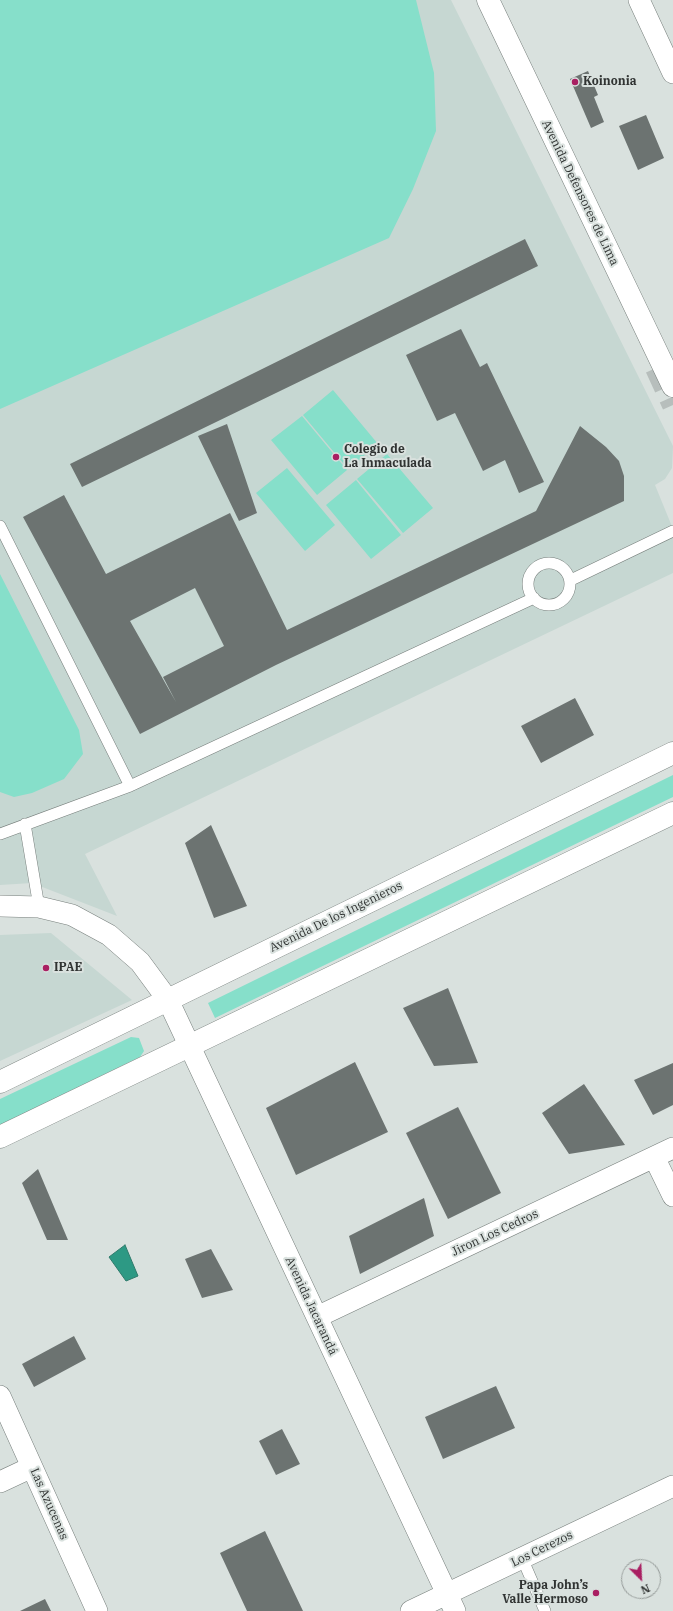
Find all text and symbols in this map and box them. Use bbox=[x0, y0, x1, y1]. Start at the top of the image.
place label: Koinonia bbox=[583, 75, 637, 89]
marker: Koinonia bbox=[570, 77, 580, 87]
street label: Avenida Defensores de Lima bbox=[538, 118, 622, 268]
place label: Colegio de La Inmaculada bbox=[344, 443, 432, 471]
marker: Colegio de La Inmaculada bbox=[331, 452, 341, 462]
street label: Avenida De los Ingenieros bbox=[267, 879, 405, 955]
place label: IPAE bbox=[54, 961, 82, 975]
marker: IPAE bbox=[41, 963, 51, 973]
street label: Jiron Los Cedros bbox=[449, 1207, 541, 1259]
street label: Avenida Jacarandá bbox=[282, 1255, 340, 1357]
street label: Las Azucenas bbox=[27, 1466, 71, 1542]
street label: Los Cerezos bbox=[509, 1528, 575, 1570]
north arrow bbox=[621, 1559, 661, 1599]
place label: Papa John’s Valle Hermoso bbox=[502, 1579, 588, 1607]
text: N bbox=[639, 1581, 652, 1597]
marker: Papa John’s Valle Hermoso bbox=[591, 1588, 601, 1598]

